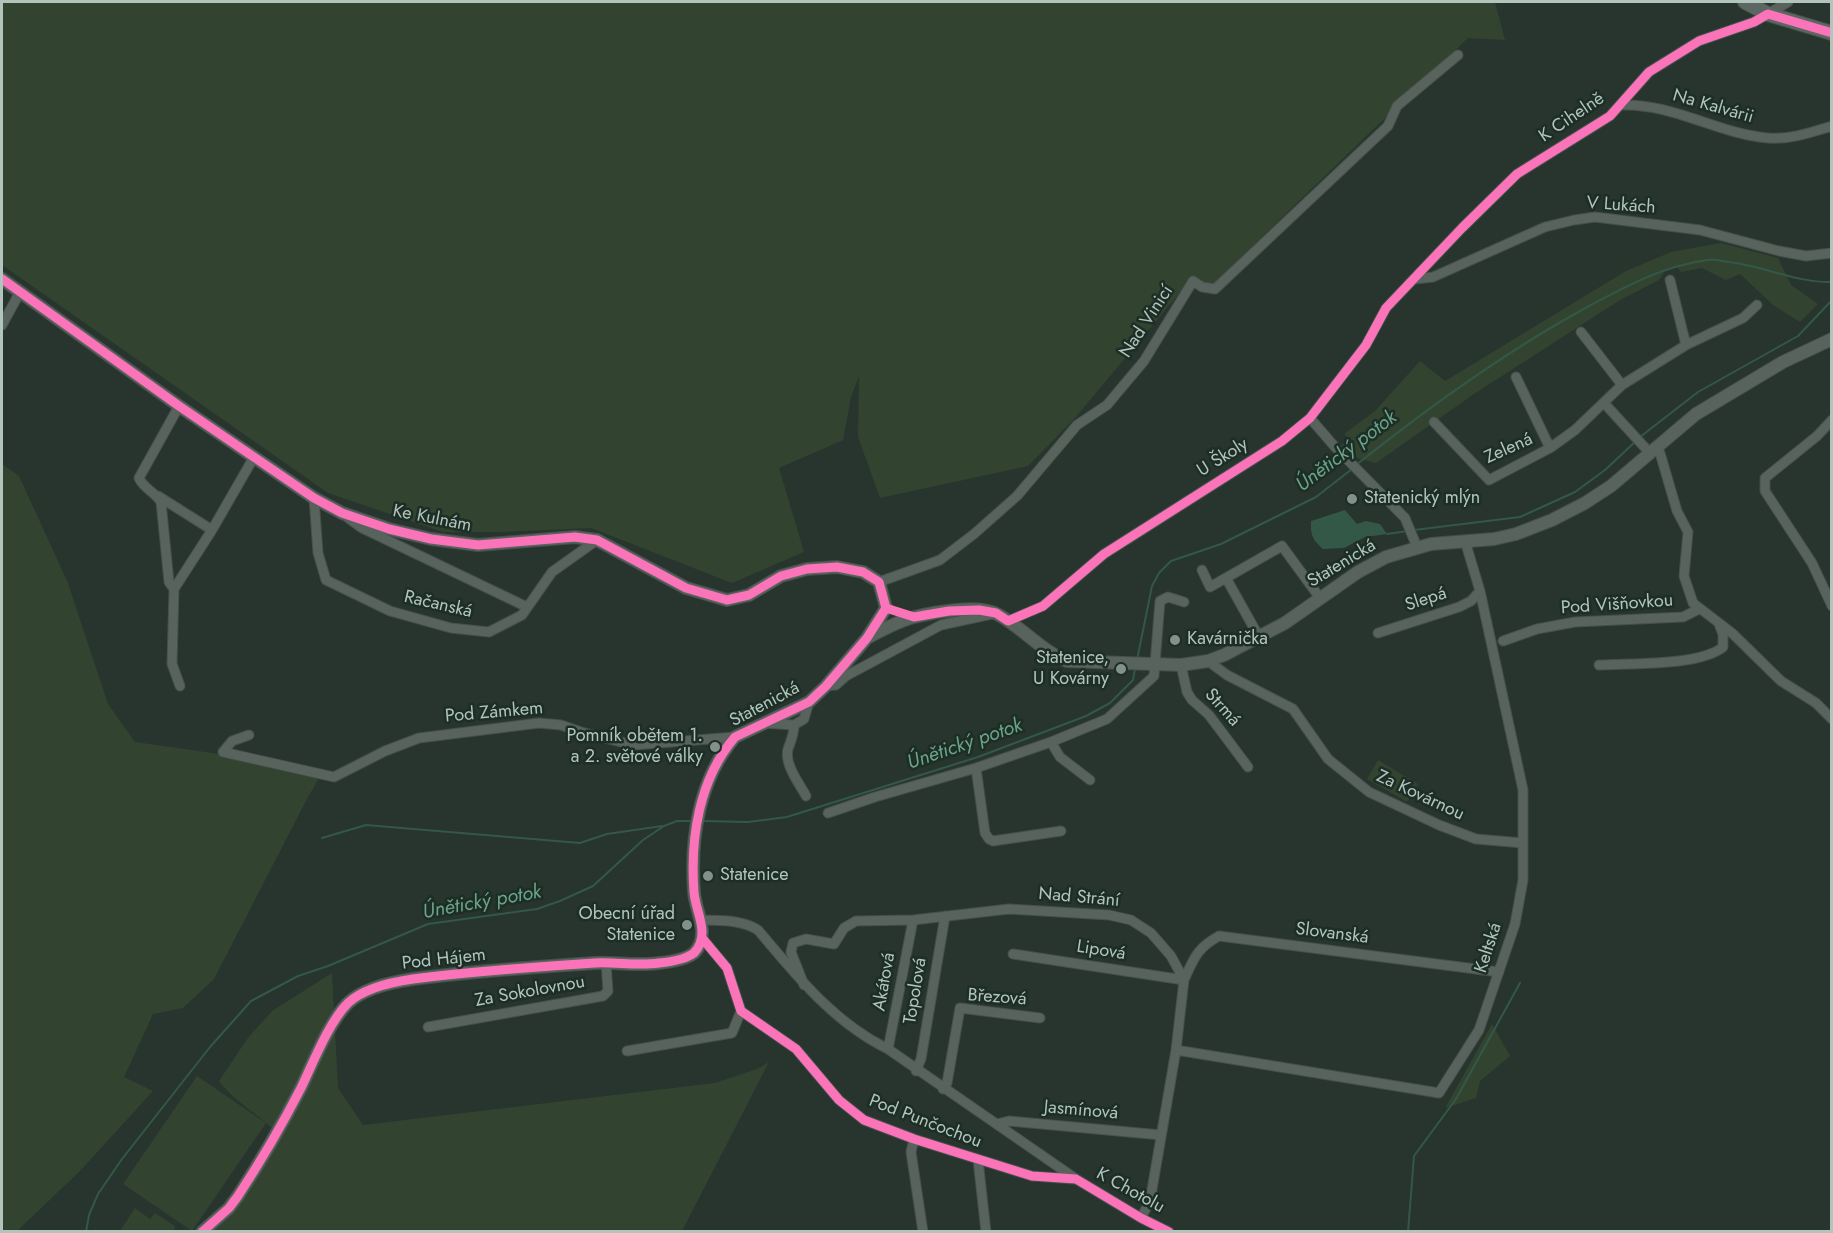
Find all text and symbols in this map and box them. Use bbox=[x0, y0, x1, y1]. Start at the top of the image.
street label: Na Kalvárii bbox=[1670, 85, 1756, 129]
street label: K Cihelně bbox=[1535, 88, 1609, 148]
street label: V Lukách bbox=[1586, 193, 1656, 219]
street label: Nad Vinicí bbox=[1116, 282, 1178, 362]
water label: Únětický potok bbox=[1292, 406, 1402, 498]
street label: Zelená bbox=[1482, 429, 1536, 469]
street label: U Školy bbox=[1194, 434, 1252, 482]
place label: Statenický mlýn bbox=[1364, 488, 1480, 510]
marker: Statenický mlýn bbox=[1345, 492, 1359, 506]
street label: Ke Kulnám bbox=[391, 501, 473, 537]
street label: Statenická bbox=[1304, 535, 1380, 593]
street label: Slepá bbox=[1403, 583, 1449, 617]
street label: Račanská bbox=[402, 587, 474, 623]
street label: Pod Višňovkou bbox=[1560, 590, 1674, 620]
place label: Kavárnička bbox=[1187, 629, 1268, 651]
marker: Kavárnička bbox=[1168, 633, 1182, 647]
place label: Statenice, U Kovárny bbox=[1033, 648, 1109, 690]
marker: Statenice, U Kovárny bbox=[1114, 662, 1128, 676]
street label: Statenická bbox=[726, 678, 804, 732]
street label: Strmá bbox=[1200, 685, 1244, 731]
street label: Pod Zámkem bbox=[444, 698, 544, 728]
water label: Únětický potok bbox=[904, 714, 1026, 776]
place label: Pomník obětem 1. a 2. světové války bbox=[566, 726, 703, 768]
marker: Pomník obětem 1. a 2. světové války bbox=[708, 740, 722, 754]
street label: Za Kovárnou bbox=[1373, 766, 1467, 826]
place label: Statenice bbox=[720, 865, 788, 887]
marker: Statenice bbox=[701, 869, 715, 883]
water label: Únětický potok bbox=[421, 881, 543, 925]
street label: Nad Strání bbox=[1037, 884, 1121, 912]
place label: Obecní úřad Statenice bbox=[579, 904, 675, 946]
marker: Obecní úřad Statenice bbox=[680, 918, 694, 932]
street label: Slovanská bbox=[1294, 919, 1370, 949]
street label: Keltská bbox=[1471, 920, 1507, 976]
street label: Lipová bbox=[1075, 936, 1127, 966]
street label: Pod Hájem bbox=[401, 945, 487, 975]
street label: Akátová bbox=[869, 951, 901, 1013]
street label: Topolová bbox=[900, 956, 932, 1026]
street label: Za Sokolovnou bbox=[473, 972, 587, 1012]
street label: Březová bbox=[967, 985, 1027, 1011]
street label: Pod Punčochou bbox=[866, 1091, 984, 1153]
street label: Jasmínová bbox=[1043, 1097, 1119, 1125]
street label: K Chotolu bbox=[1092, 1163, 1168, 1219]

